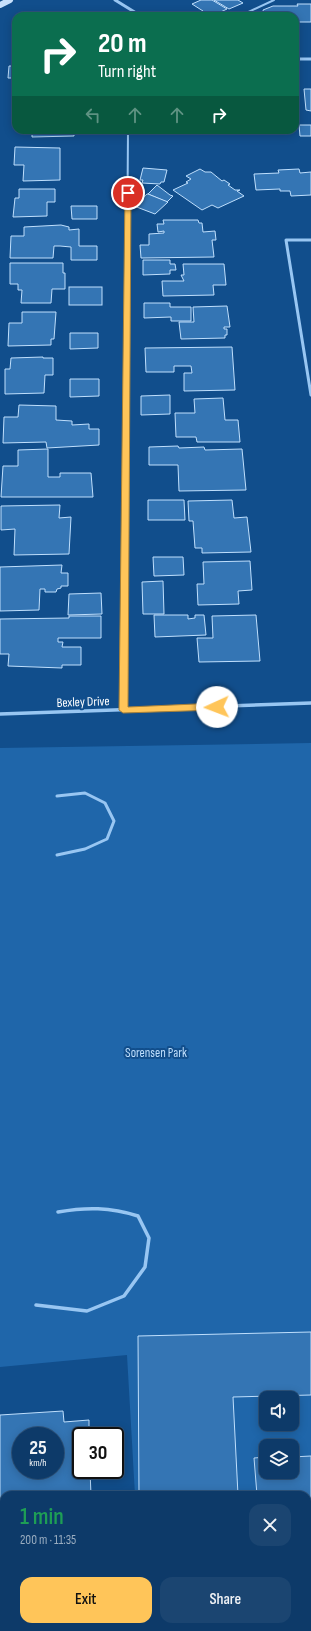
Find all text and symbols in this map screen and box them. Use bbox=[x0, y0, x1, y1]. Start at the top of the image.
text: 20 m bbox=[98, 27, 147, 60]
icon: right bbox=[32, 28, 84, 80]
text: Turn right bbox=[98, 61, 156, 82]
icon: left bbox=[82, 104, 104, 126]
icon: ahead bbox=[124, 104, 146, 126]
icon: ahead bbox=[166, 104, 188, 126]
icon: right bbox=[208, 104, 230, 126]
pin bbox=[111, 176, 145, 210]
icon: arrive bbox=[117, 182, 139, 204]
position arrow bbox=[196, 686, 238, 728]
street label: Bexley Drive bbox=[56, 693, 110, 711]
park label: Sorensen Park bbox=[125, 1045, 187, 1061]
map controls bbox=[259, 1391, 299, 1479]
button: sound bbox=[259, 1391, 299, 1431]
speed limit sign: 30 bbox=[72, 1427, 124, 1479]
text: 25 bbox=[29, 1436, 47, 1460]
button: layers bbox=[259, 1439, 299, 1479]
text: km/h bbox=[29, 1457, 47, 1469]
text: 1 min bbox=[20, 1502, 64, 1531]
button: close bbox=[249, 1504, 291, 1546]
text: 200 m · 11:35 bbox=[20, 1532, 76, 1548]
button: Exit bbox=[20, 1577, 152, 1623]
button: Share bbox=[160, 1577, 291, 1623]

